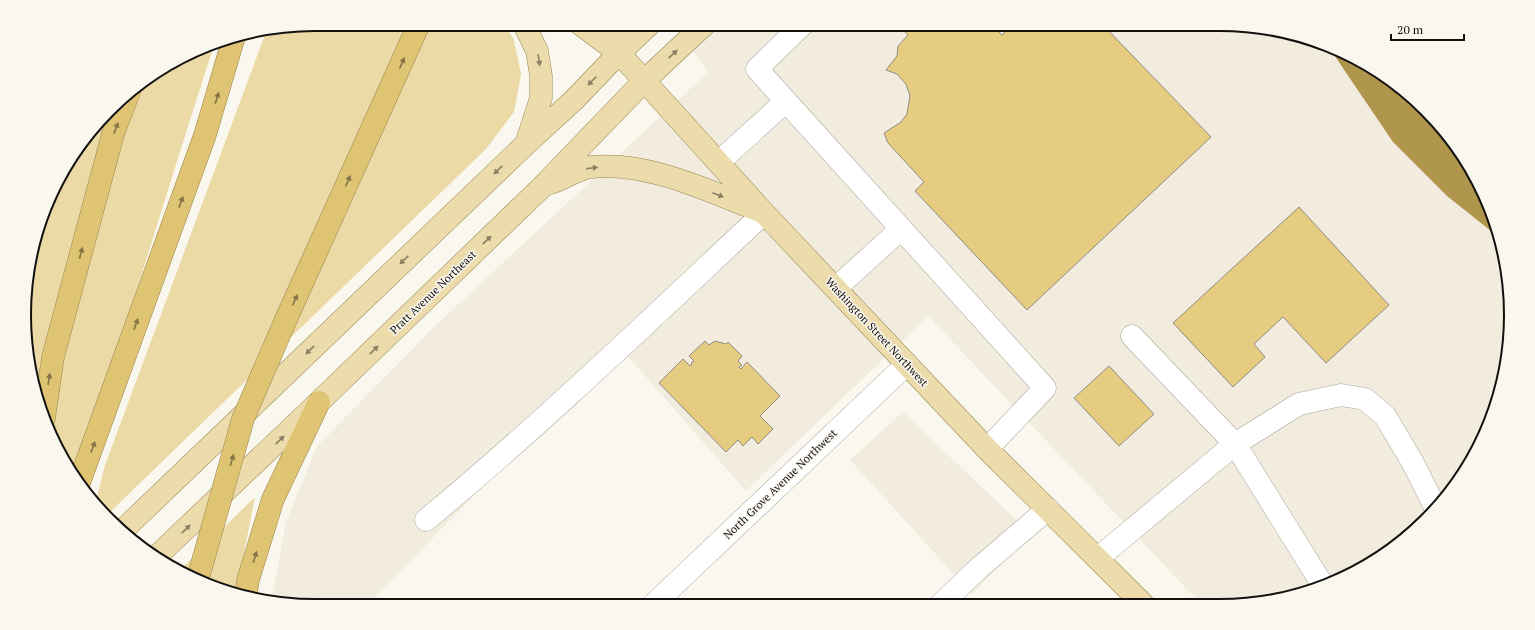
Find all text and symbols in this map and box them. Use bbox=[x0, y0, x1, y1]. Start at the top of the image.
scale bar bbox=[1391, 16, 1464, 42]
text: 20 m bbox=[1397, 22, 1424, 37]
one-way arrow bbox=[668, 49, 678, 59]
one-way arrow bbox=[536, 54, 542, 66]
one-way arrow bbox=[399, 57, 405, 69]
one-way arrow bbox=[587, 76, 597, 86]
one-way arrow bbox=[214, 91, 220, 103]
one-way arrow bbox=[113, 122, 119, 134]
one-way arrow bbox=[586, 165, 598, 171]
one-way arrow bbox=[493, 166, 503, 175]
one-way arrow bbox=[345, 176, 351, 187]
one-way arrow bbox=[712, 192, 724, 198]
one-way arrow bbox=[178, 196, 184, 208]
one-way arrow bbox=[482, 235, 492, 245]
one-way arrow bbox=[78, 247, 84, 259]
street label: Pratt Avenue Northeast bbox=[387, 247, 479, 337]
one-way arrow bbox=[399, 256, 409, 265]
street label: Washington Street Northwest bbox=[823, 274, 931, 390]
one-way arrow bbox=[292, 294, 298, 306]
one-way arrow bbox=[134, 318, 140, 330]
one-way arrow bbox=[305, 346, 315, 355]
one-way arrow bbox=[369, 346, 378, 355]
one-way arrow bbox=[46, 373, 52, 385]
street label: North Grove Avenue Northwest bbox=[720, 426, 840, 542]
one-way arrow bbox=[275, 435, 285, 445]
one-way arrow bbox=[90, 440, 96, 452]
one-way arrow bbox=[229, 453, 235, 465]
one-way arrow bbox=[181, 525, 190, 534]
one-way arrow bbox=[252, 551, 258, 563]

